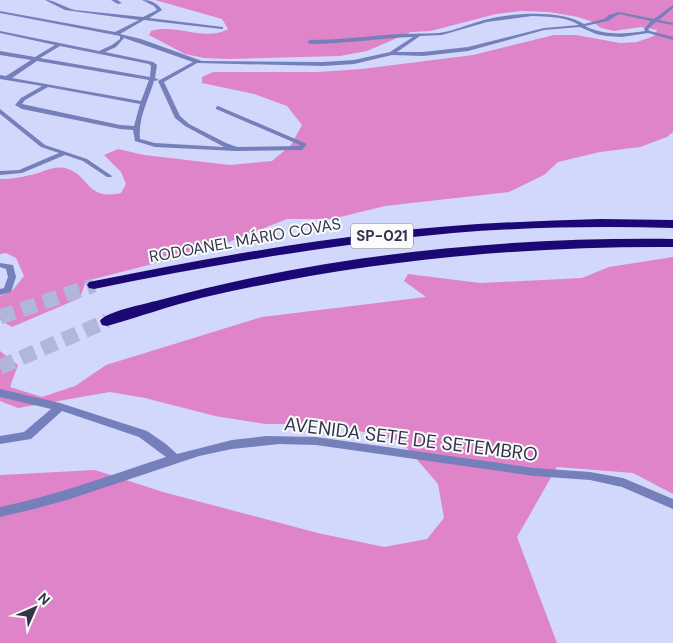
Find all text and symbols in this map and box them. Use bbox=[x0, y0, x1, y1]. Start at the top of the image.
street label: RODOANEL MÁRIO COVAS bbox=[147, 213, 343, 267]
road number: SP-021 bbox=[351, 224, 413, 248]
street label: AVENIDA SETE DE SETEMBRO bbox=[283, 411, 539, 467]
north arrow bbox=[10, 583, 60, 633]
text: N bbox=[34, 589, 54, 609]

